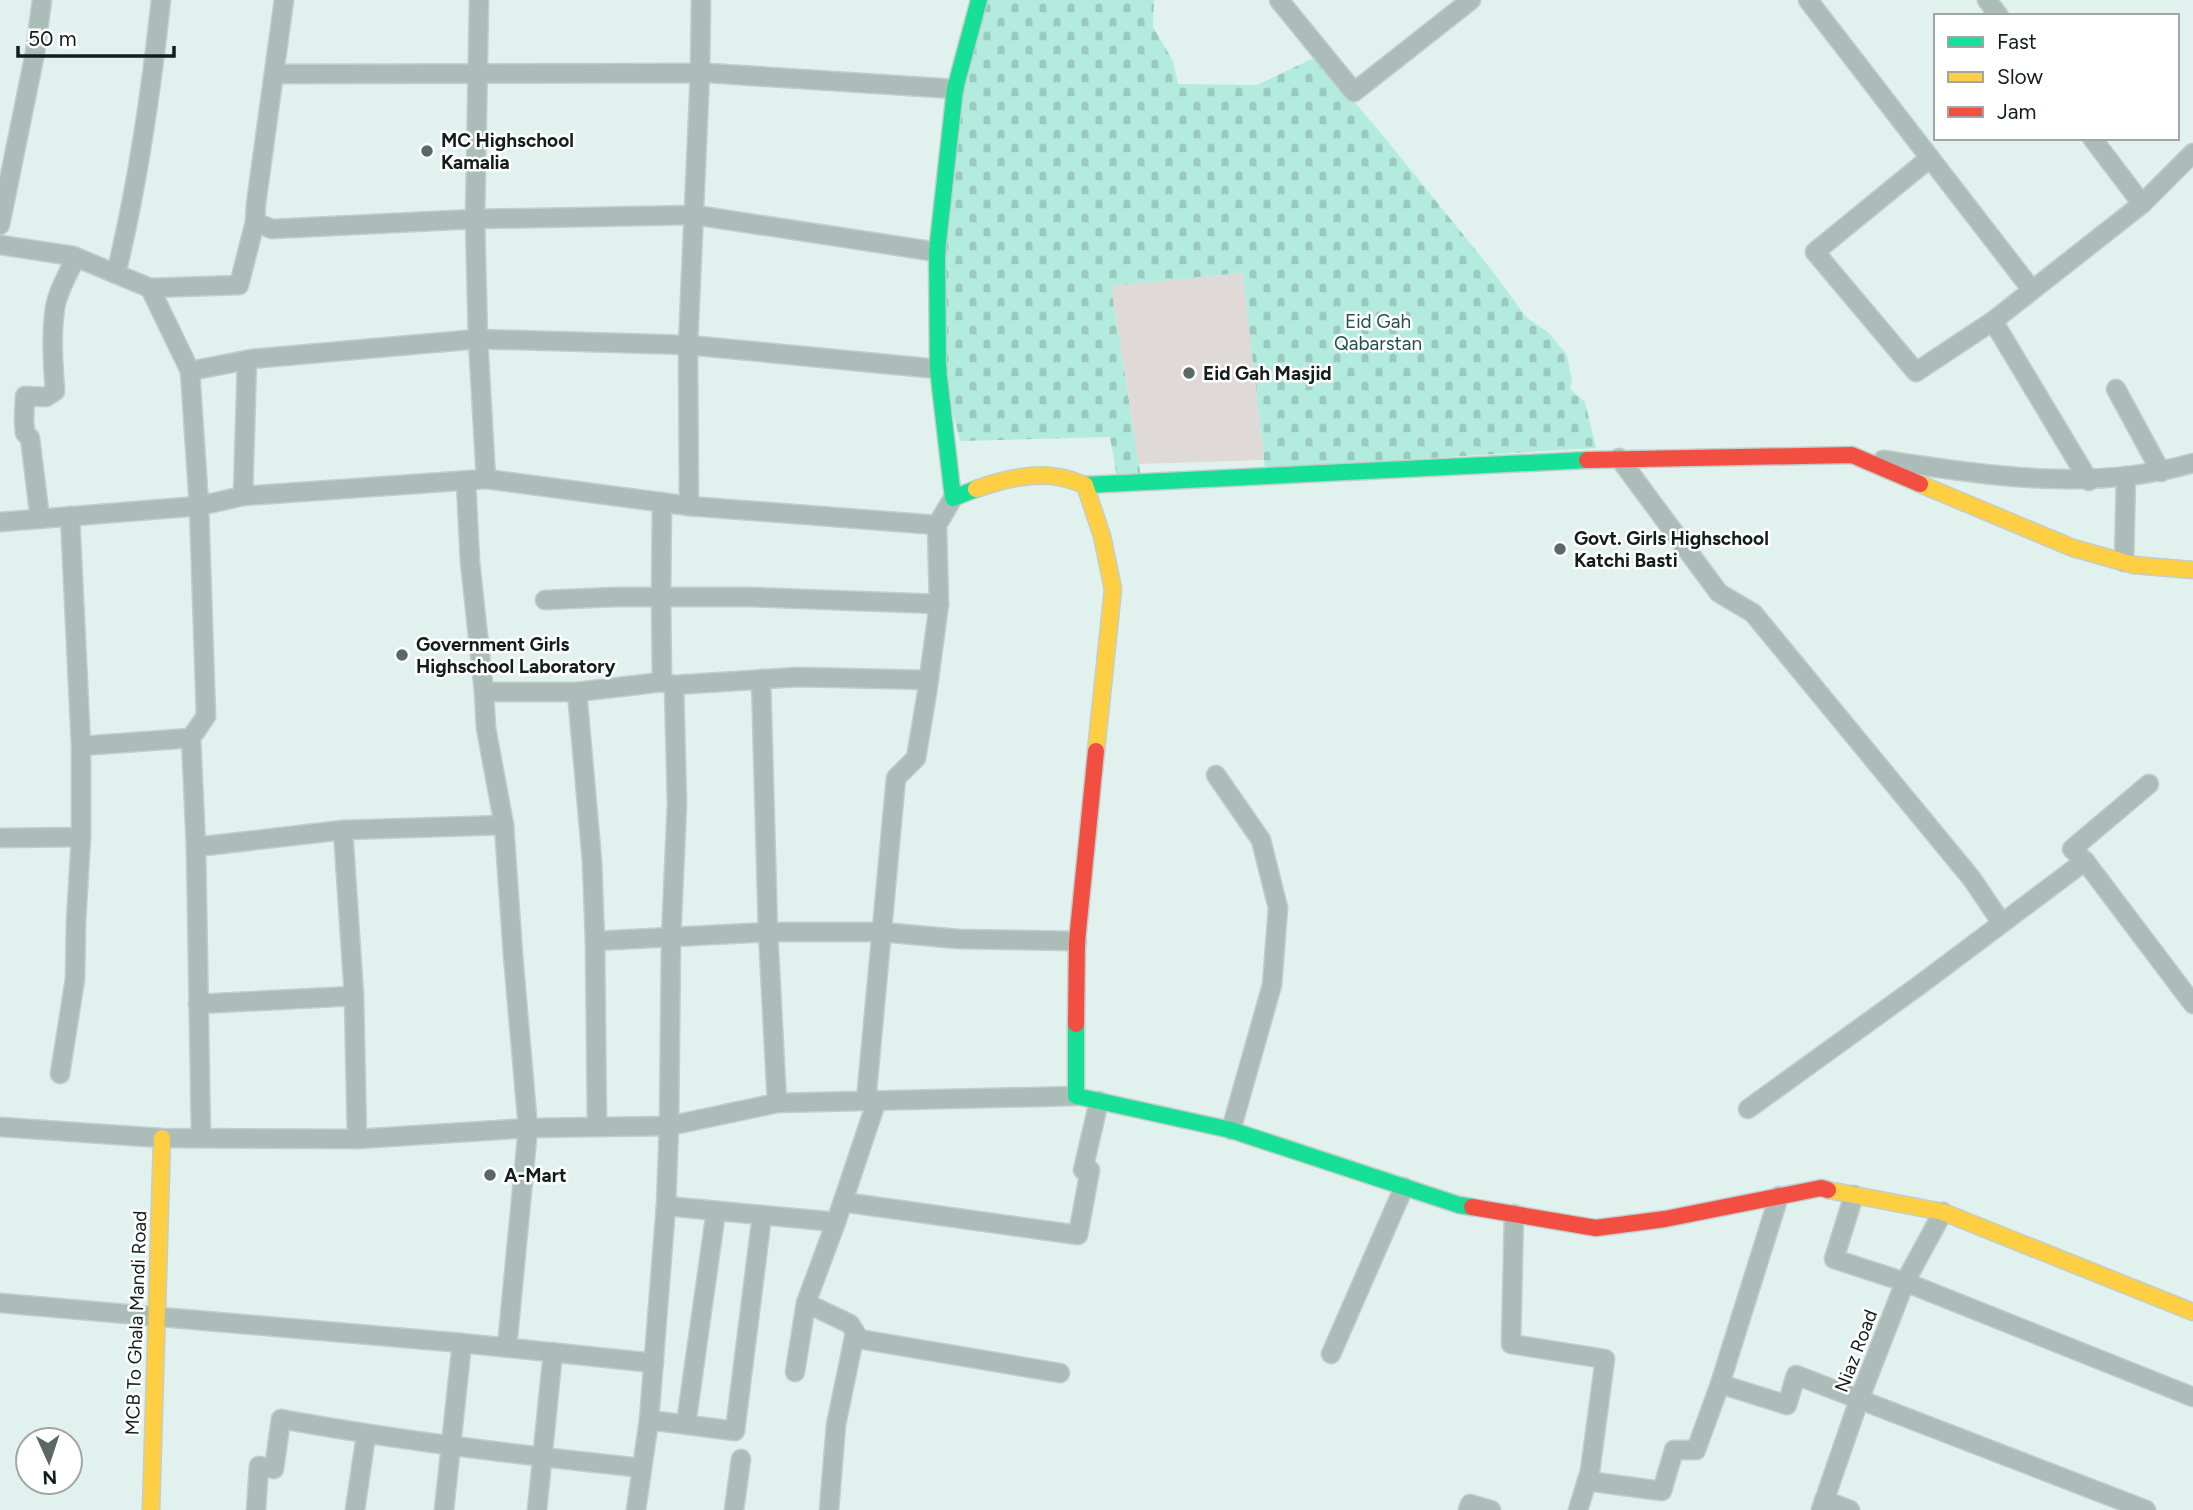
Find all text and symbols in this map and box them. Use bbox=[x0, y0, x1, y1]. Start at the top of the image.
scale bar bbox=[18, 14, 173, 58]
legend bbox=[1934, 14, 2179, 140]
text: 50 m bbox=[28, 26, 77, 51]
text: Fast bbox=[1997, 29, 2037, 54]
text: Slow bbox=[1997, 64, 2043, 89]
text: Jam bbox=[1997, 99, 2036, 124]
place label: MC Highschool Kamalia bbox=[441, 129, 574, 174]
marker: MC Highschool Kamalia bbox=[419, 143, 435, 159]
park label: Eid Gah Qabarstan bbox=[1334, 310, 1422, 355]
place label: Eid Gah Masjid bbox=[1203, 362, 1332, 385]
marker: Eid Gah Masjid bbox=[1181, 365, 1197, 381]
place label: Govt. Girls Highschool Katchi Basti bbox=[1574, 527, 1769, 572]
marker: Govt. Girls Highschool Katchi Basti bbox=[1552, 541, 1568, 557]
place label: Government Girls Highschool Laboratory bbox=[416, 633, 616, 678]
marker: Government Girls Highschool Laboratory bbox=[394, 647, 410, 663]
place label: A-Mart bbox=[504, 1164, 567, 1187]
marker: A-Mart bbox=[482, 1167, 498, 1183]
street label: MCB To Ghala Mandi Road bbox=[121, 1210, 151, 1436]
street label: Niaz Road bbox=[1830, 1306, 1882, 1396]
north arrow bbox=[14, 1426, 84, 1496]
text: N bbox=[42, 1466, 58, 1489]

